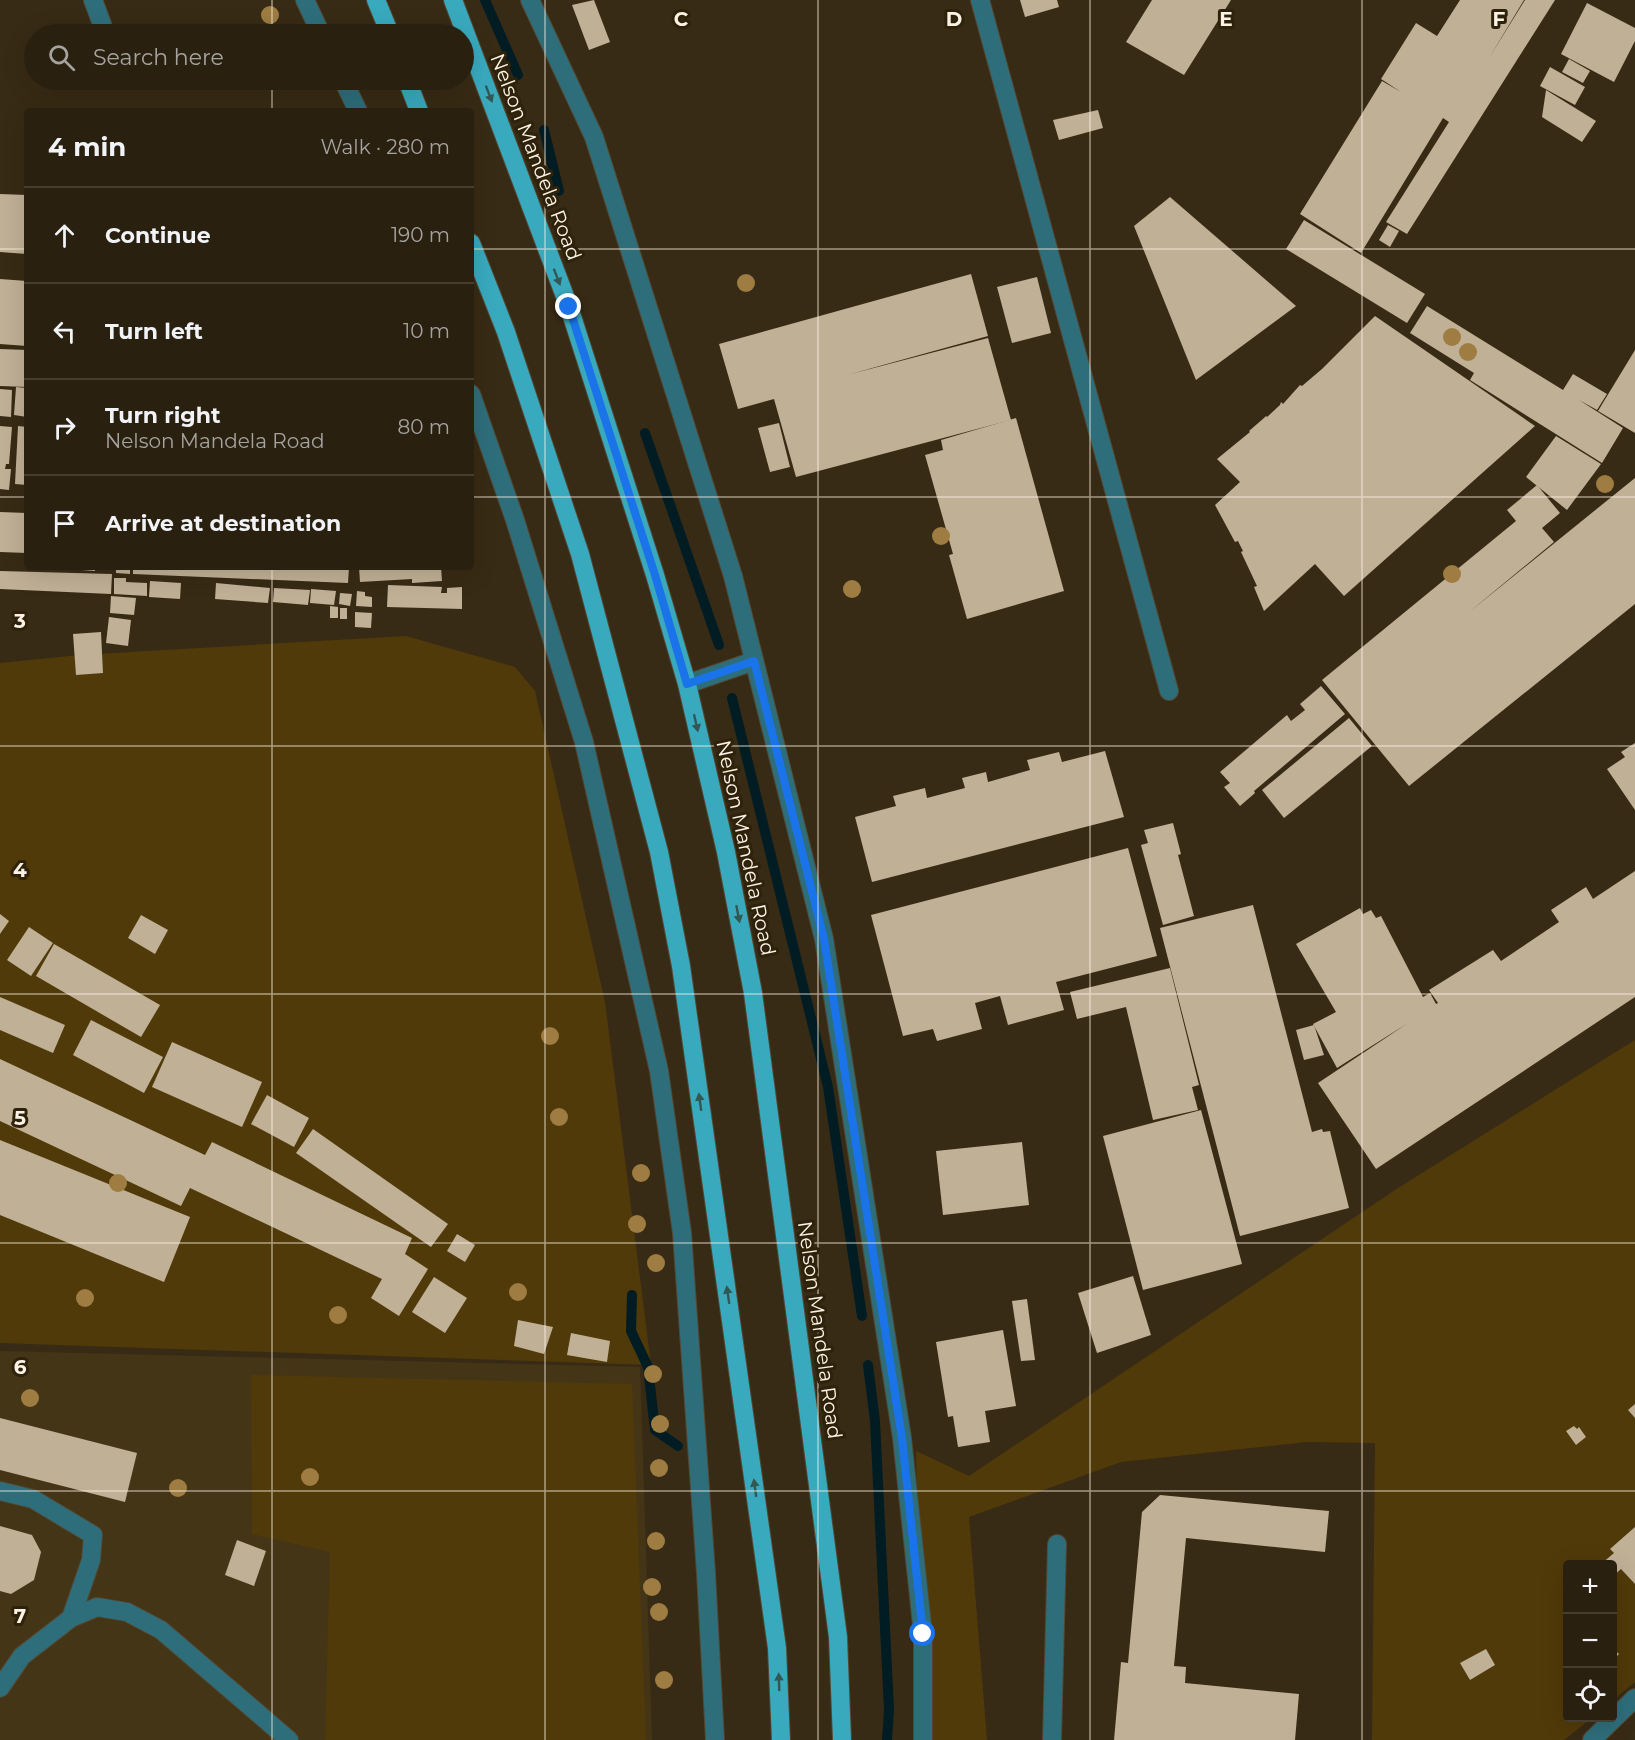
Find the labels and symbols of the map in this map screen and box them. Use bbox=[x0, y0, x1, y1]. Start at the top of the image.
text: C bbox=[674, 7, 689, 31]
text: D bbox=[946, 7, 962, 31]
text: E bbox=[1219, 7, 1233, 31]
text: F bbox=[1493, 7, 1506, 31]
street label: Nelson Mandela Road bbox=[485, 50, 587, 264]
one-way arrow bbox=[484, 85, 494, 103]
one-way arrow bbox=[553, 268, 563, 286]
route end bbox=[555, 293, 581, 319]
text: 3 bbox=[13, 609, 26, 633]
one-way arrow bbox=[691, 714, 701, 733]
street label: Nelson Mandela Road bbox=[711, 738, 781, 958]
text: 4 bbox=[13, 858, 27, 882]
one-way arrow bbox=[734, 904, 743, 923]
one-way arrow bbox=[696, 1092, 705, 1111]
text: 5 bbox=[14, 1106, 26, 1130]
street label: Nelson Mandela Road bbox=[793, 1220, 847, 1440]
one-way arrow bbox=[723, 1285, 732, 1304]
text: 6 bbox=[14, 1355, 27, 1379]
one-way arrow bbox=[750, 1479, 759, 1498]
text: 7 bbox=[14, 1604, 26, 1628]
route start bbox=[909, 1620, 935, 1646]
one-way arrow bbox=[774, 1672, 783, 1691]

